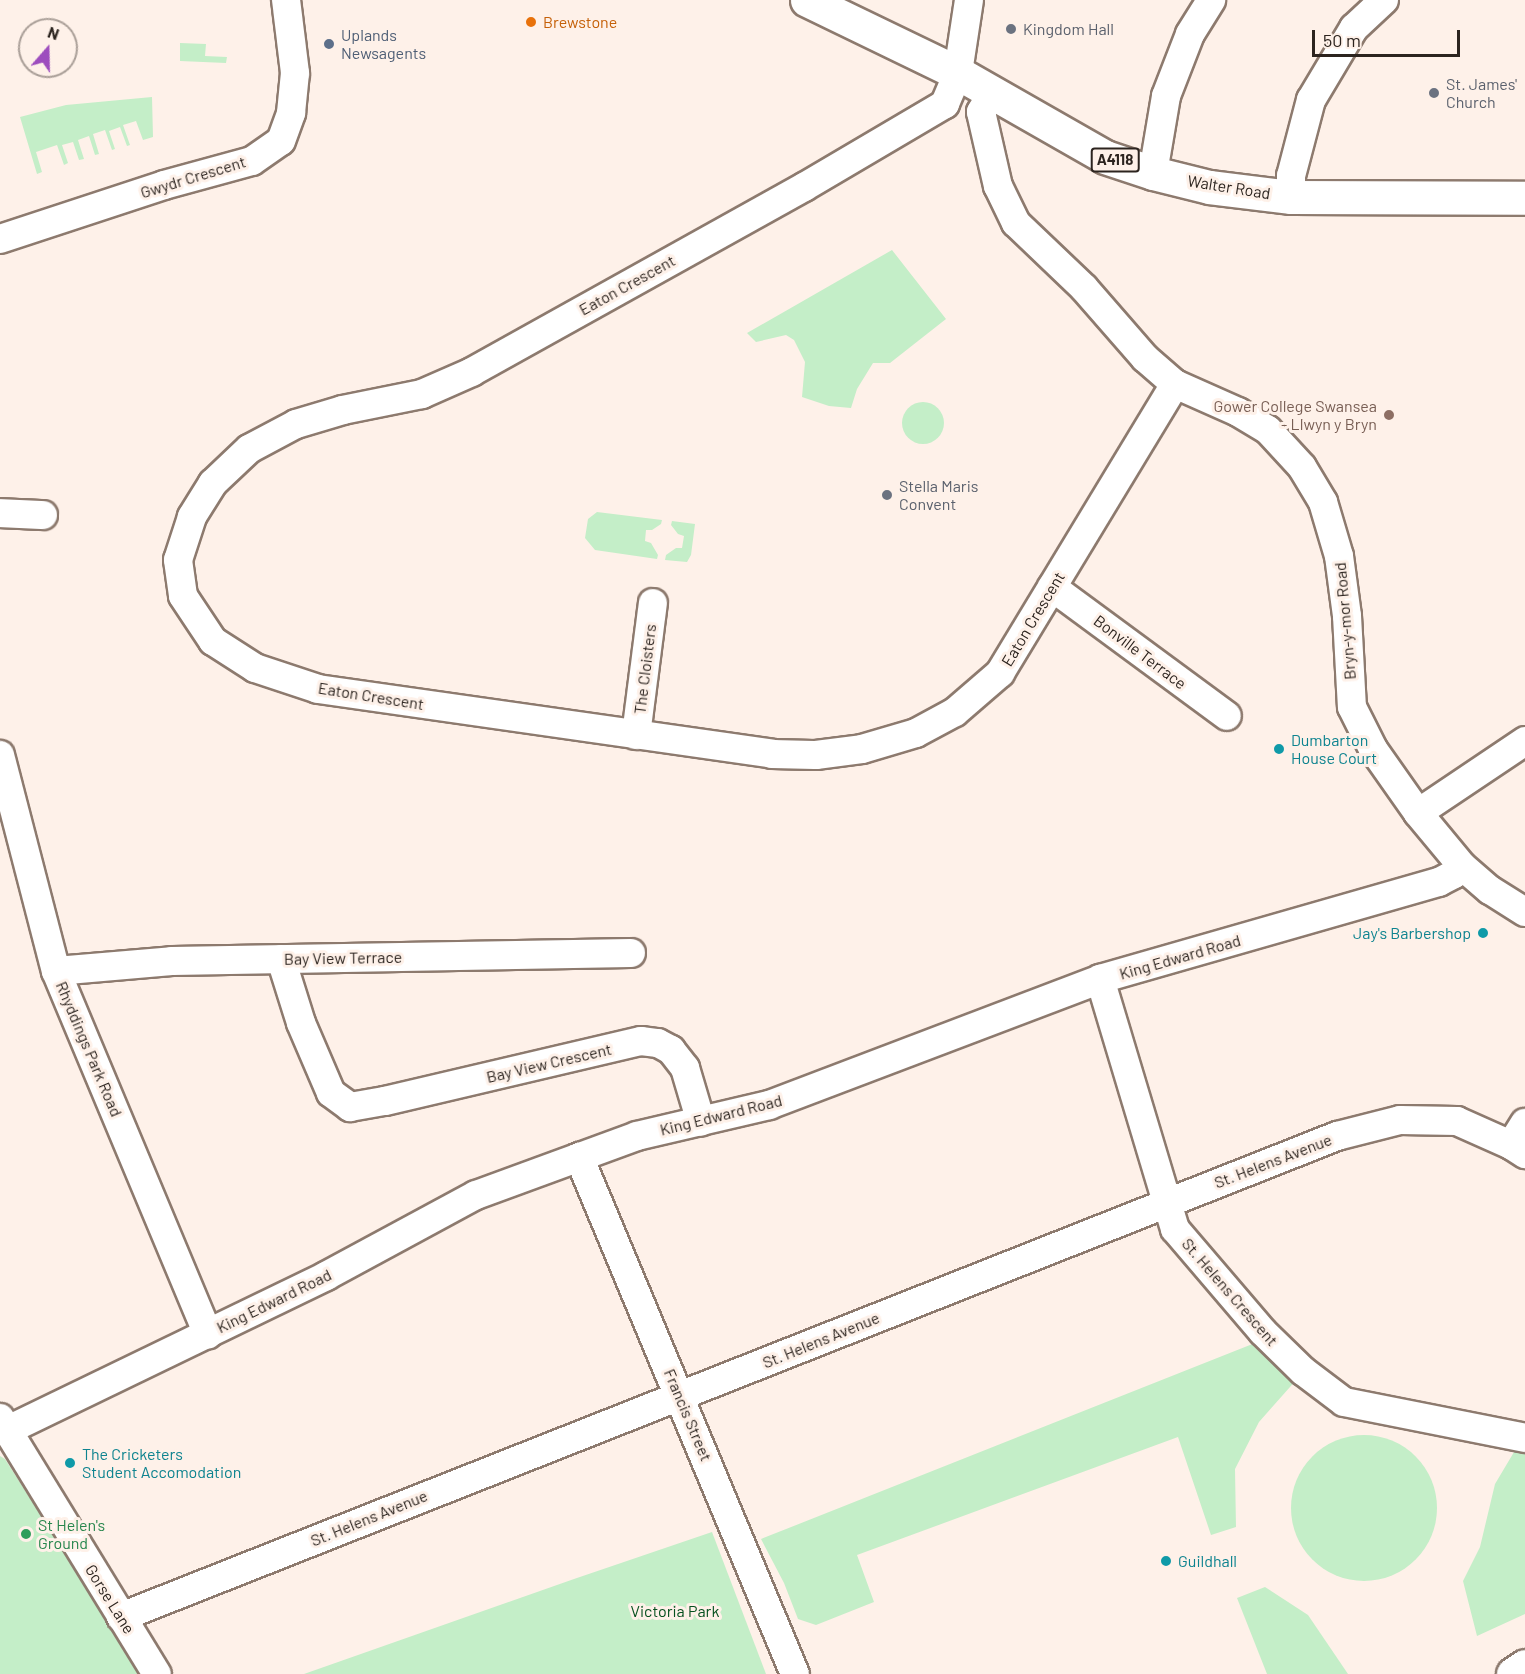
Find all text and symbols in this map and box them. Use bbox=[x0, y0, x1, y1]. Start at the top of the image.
place label: Brewstone bbox=[543, 12, 617, 32]
marker: Brewstone bbox=[524, 15, 538, 29]
north arrow bbox=[18, 18, 78, 78]
scale bar bbox=[1315, 18, 1464, 56]
place label: Kingdom Hall bbox=[1023, 19, 1114, 39]
text: N bbox=[45, 22, 62, 43]
marker: Kingdom Hall bbox=[1004, 22, 1018, 36]
place label: Uplands Newsagents bbox=[341, 25, 426, 63]
text: 50 m bbox=[1323, 29, 1361, 51]
marker: Uplands Newsagents bbox=[322, 37, 336, 51]
place label: St. James' Church bbox=[1446, 74, 1517, 112]
marker: St. James' Church bbox=[1427, 86, 1441, 100]
road number: A4118 bbox=[1090, 148, 1140, 172]
street label: Gwydr Crescent bbox=[138, 152, 248, 202]
street label: Walter Road bbox=[1186, 171, 1272, 203]
street label: Eaton Crescent bbox=[576, 251, 678, 319]
place label: Gower College Swansea - Llwyn y Bryn bbox=[1214, 396, 1377, 434]
marker: Gower College Swansea - Llwyn y Bryn bbox=[1382, 408, 1396, 422]
place label: Stella Maris Convent bbox=[899, 476, 978, 514]
marker: Stella Maris Convent bbox=[880, 488, 894, 502]
street label: Bryn-y-mor Road bbox=[1330, 561, 1360, 681]
street label: Eaton Crescent bbox=[997, 568, 1069, 670]
street label: Bonville Terrace bbox=[1090, 611, 1190, 693]
street label: The Cloisters bbox=[630, 623, 660, 715]
street label: Eaton Crescent bbox=[317, 678, 425, 714]
place label: Dumbarton House Court bbox=[1291, 730, 1377, 768]
marker: Dumbarton House Court bbox=[1272, 742, 1286, 756]
place label: Jay's Barbershop bbox=[1353, 923, 1471, 943]
marker: Jay's Barbershop bbox=[1476, 926, 1490, 940]
street label: King Edward Road bbox=[1117, 931, 1243, 983]
street label: Bay View Terrace bbox=[284, 947, 402, 969]
street label: Rhyddings Park Road bbox=[52, 979, 126, 1119]
street label: Bay View Crescent bbox=[485, 1039, 613, 1087]
street label: King Edward Road bbox=[658, 1091, 784, 1139]
street label: St. Helens Avenue bbox=[1211, 1130, 1335, 1192]
street label: St. Helens Crescent bbox=[1178, 1234, 1282, 1350]
street label: King Edward Road bbox=[214, 1265, 334, 1337]
street label: St. Helens Avenue bbox=[760, 1308, 882, 1372]
street label: Francis Street bbox=[660, 1366, 716, 1464]
place label: The Cricketers Student Accomodation bbox=[82, 1444, 241, 1482]
marker: The Cricketers Student Accomodation bbox=[63, 1456, 77, 1470]
street label: St. Helens Avenue bbox=[308, 1486, 430, 1550]
place label: St Helen's Ground bbox=[38, 1515, 105, 1553]
marker: St Helen's Ground bbox=[19, 1527, 33, 1541]
place label: Guildhall bbox=[1178, 1551, 1237, 1571]
marker: Guildhall bbox=[1159, 1554, 1173, 1568]
street label: Gorse Lane bbox=[81, 1561, 139, 1637]
park label: Victoria Park bbox=[631, 1601, 719, 1621]

